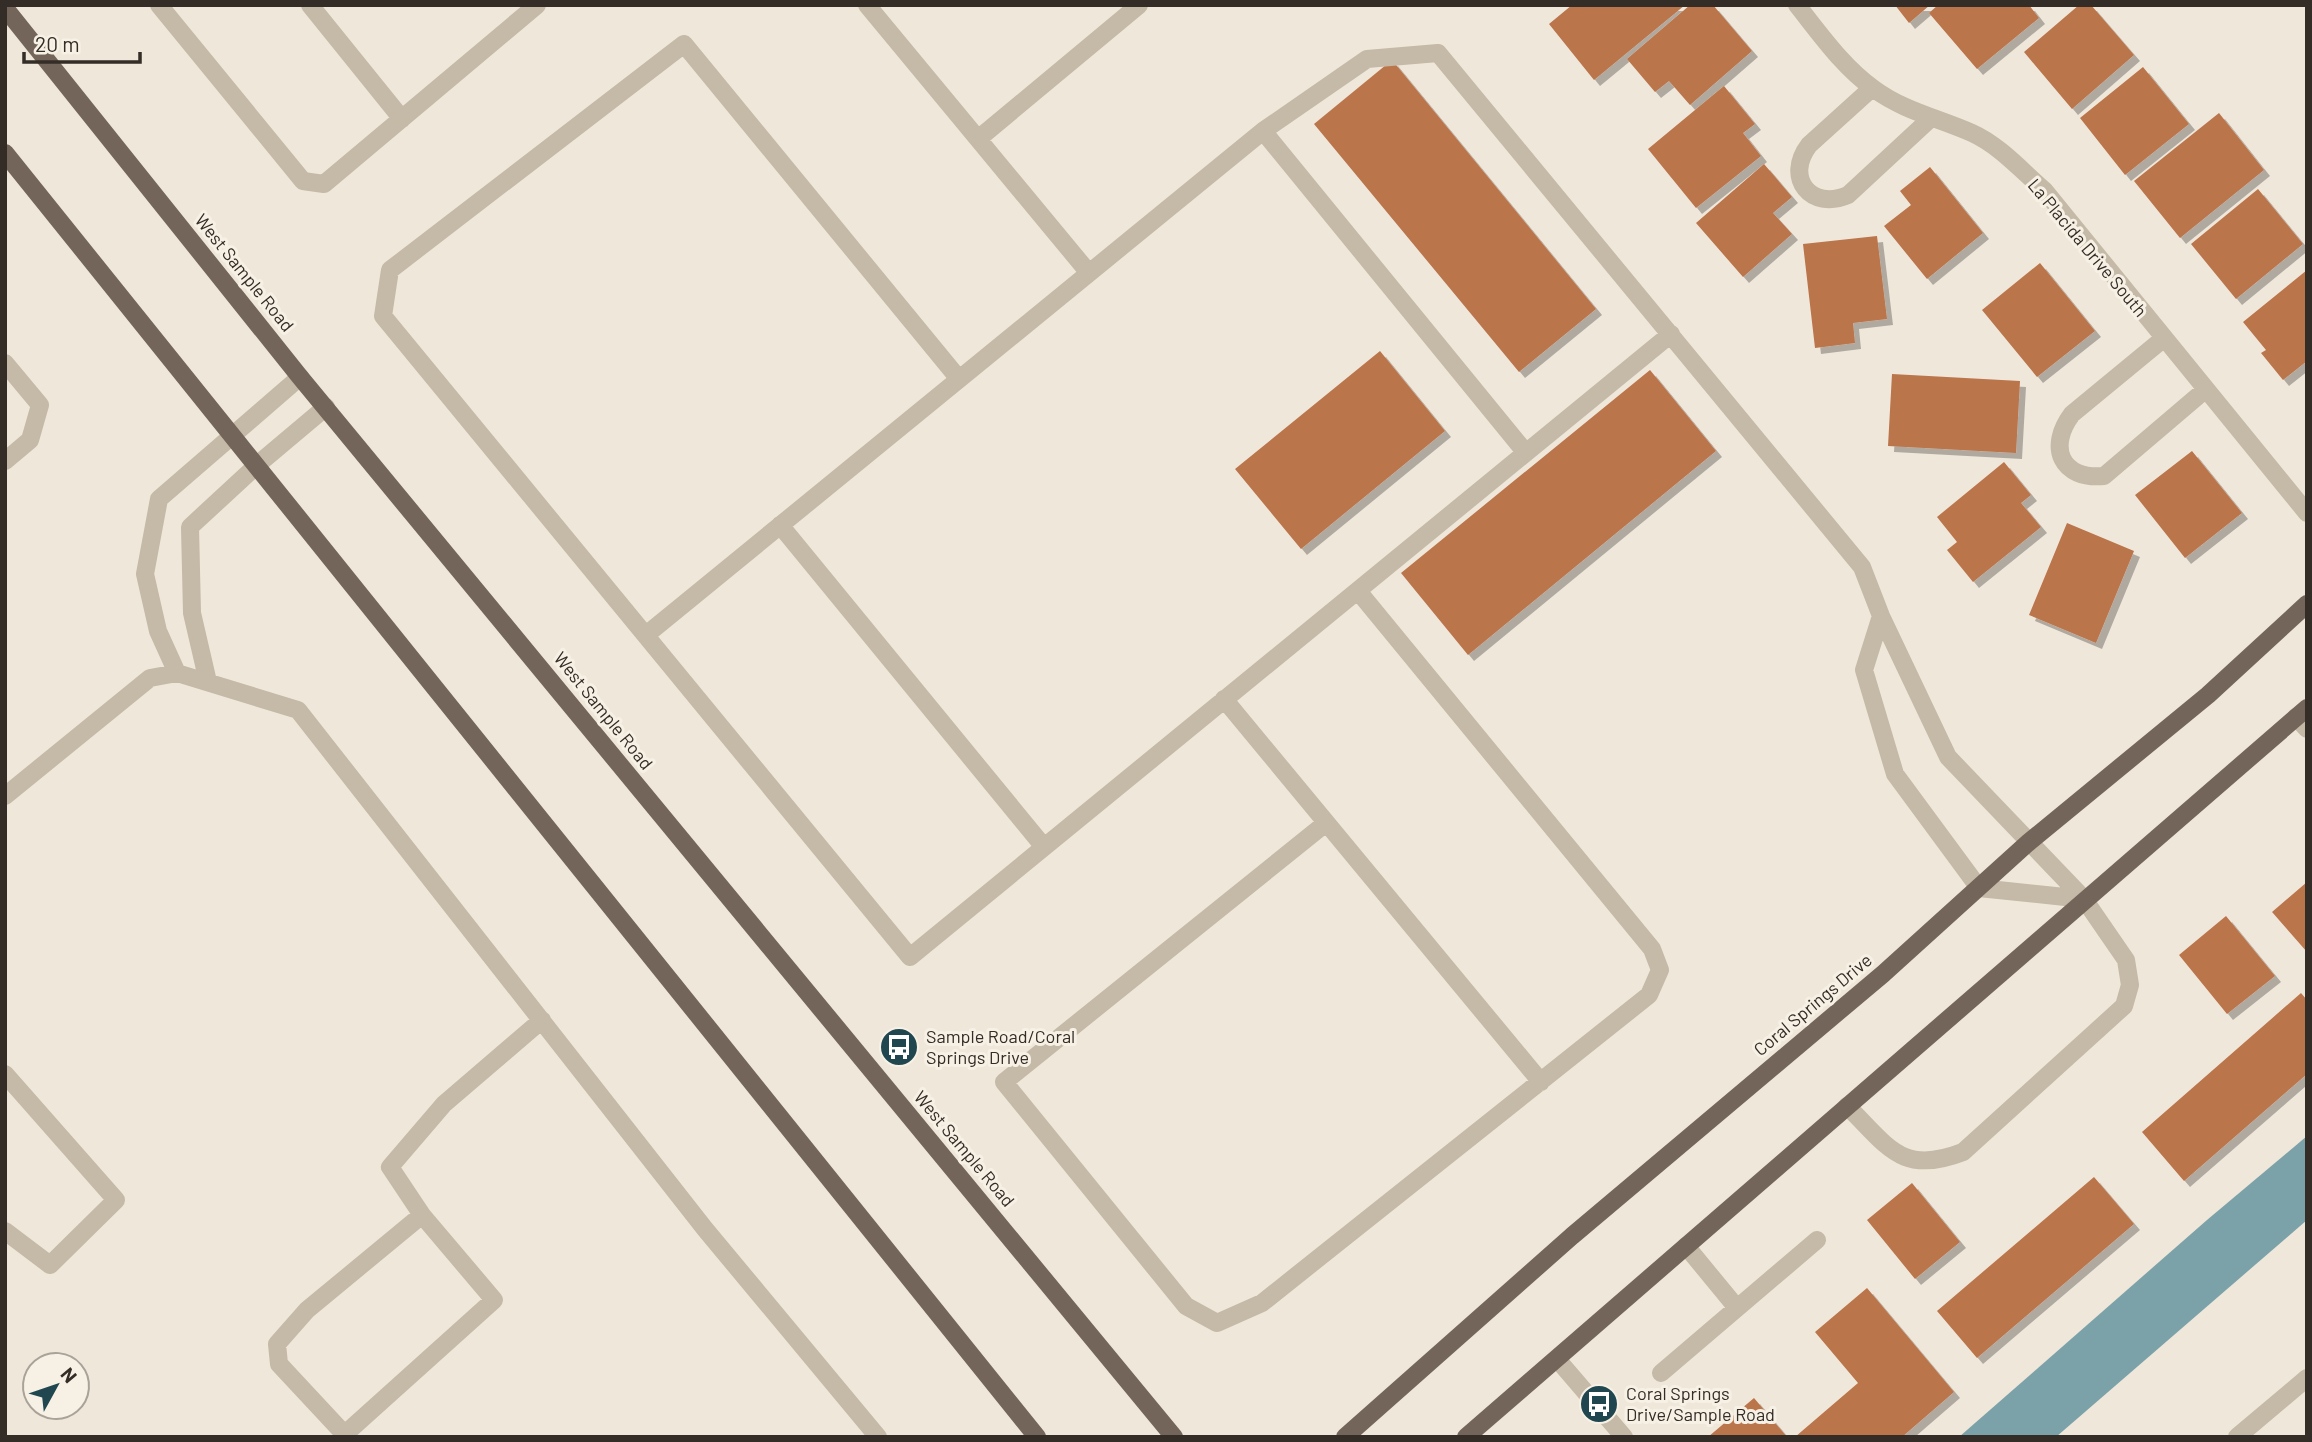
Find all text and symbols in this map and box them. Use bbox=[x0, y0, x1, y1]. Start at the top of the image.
scale bar bbox=[24, 21, 140, 65]
text: 20 m bbox=[35, 31, 80, 56]
street label: La Placida Drive South bbox=[2024, 174, 2152, 321]
street label: West Sample Road bbox=[191, 209, 299, 336]
street label: West Sample Road bbox=[550, 647, 658, 774]
street label: Coral Springs Drive bbox=[1749, 948, 1876, 1060]
place label: Sample Road/Coral Springs Drive bbox=[926, 1025, 1075, 1068]
bus stop icon: Sample Road/Coral Springs Drive bbox=[878, 1026, 920, 1068]
street label: West Sample Road bbox=[910, 1086, 1020, 1211]
north arrow bbox=[21, 1351, 91, 1421]
text: N bbox=[57, 1363, 82, 1387]
place label: Coral Springs Drive/Sample Road bbox=[1626, 1382, 1775, 1425]
bus stop icon: Coral Springs Drive/Sample Road bbox=[1578, 1383, 1620, 1425]

